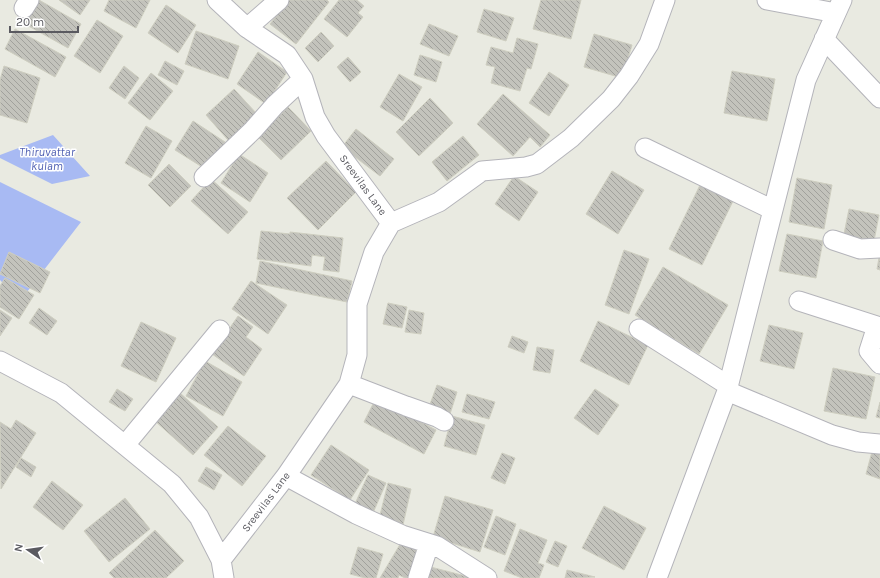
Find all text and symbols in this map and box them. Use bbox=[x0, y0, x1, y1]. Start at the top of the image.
scale bar bbox=[10, 8, 78, 34]
text: 20 m bbox=[16, 15, 44, 29]
water label: Thiruvattar kulam bbox=[19, 145, 76, 173]
street label: Sreevilas Lane bbox=[337, 152, 390, 218]
street label: Sreevilas Lane bbox=[239, 469, 293, 535]
north arrow bbox=[8, 530, 48, 570]
text: N bbox=[12, 543, 26, 553]

